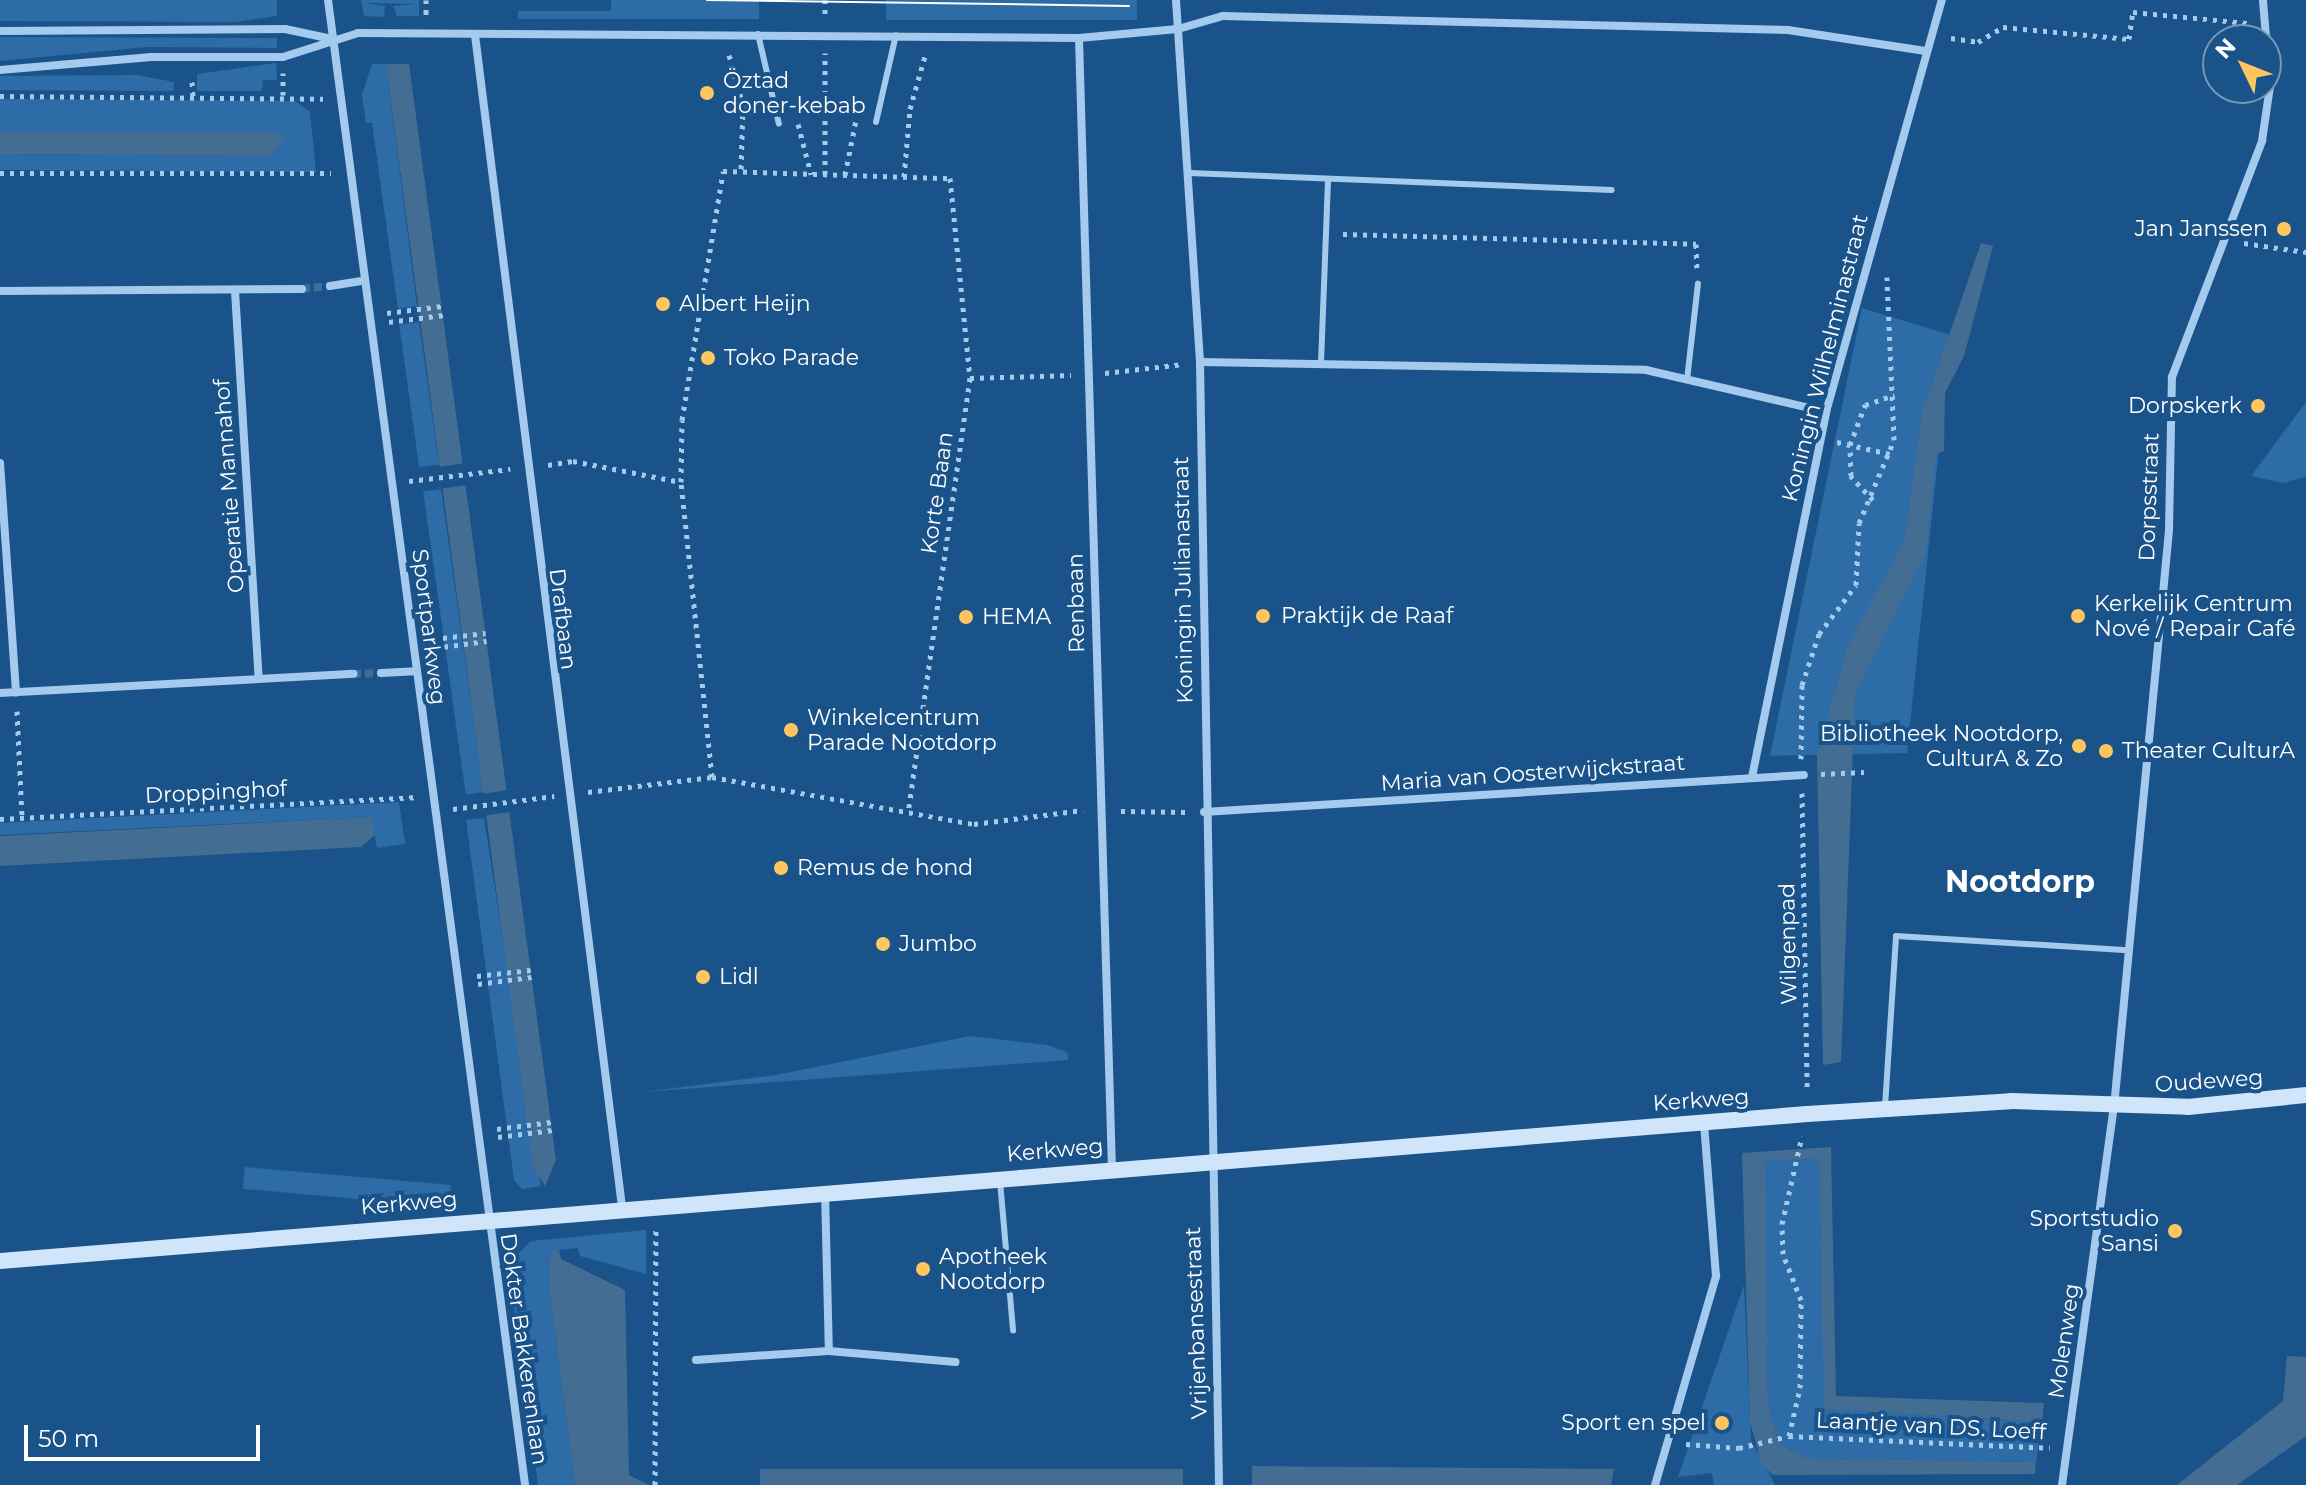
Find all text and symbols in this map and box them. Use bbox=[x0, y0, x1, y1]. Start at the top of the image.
north arrow bbox=[2202, 24, 2282, 104]
text: N bbox=[2210, 33, 2241, 64]
place label: Öztad doner-kebab bbox=[723, 67, 866, 118]
marker: Öztad doner-kebab bbox=[698, 84, 716, 102]
street label: Koningin Wilhelminastraat bbox=[1776, 211, 1874, 505]
place label: Jan Janssen bbox=[2135, 216, 2268, 242]
marker: Jan Janssen bbox=[2275, 220, 2293, 238]
place label: Albert Heijn bbox=[679, 291, 811, 317]
marker: Albert Heijn bbox=[654, 295, 672, 313]
place label: Toko Parade bbox=[724, 345, 859, 371]
marker: Toko Parade bbox=[699, 349, 717, 367]
street label: Operatie Mannahof bbox=[208, 378, 250, 594]
place label: Dorpskerk bbox=[2128, 393, 2242, 419]
marker: Dorpskerk bbox=[2249, 397, 2267, 415]
street label: Korte Baan bbox=[915, 430, 959, 556]
street label: Dorpsstraat bbox=[2134, 432, 2164, 562]
street label: Koningin Julianastraat bbox=[1168, 456, 1198, 704]
street label: Sportparkweg bbox=[406, 548, 452, 706]
street label: Renbaan bbox=[1062, 553, 1090, 653]
street label: Drafbaan bbox=[544, 567, 582, 671]
place label: Kerkelijk Centrum Nové / Repair Café bbox=[2094, 590, 2296, 642]
place label: Praktijk de Raaf bbox=[1281, 603, 1453, 629]
place label: HEMA bbox=[982, 604, 1051, 630]
marker: Praktijk de Raaf bbox=[1252, 605, 1274, 627]
marker: Kerkelijk Centrum Nové / Repair Café bbox=[2069, 607, 2087, 625]
marker: HEMA bbox=[957, 608, 975, 626]
place label: Winkelcentrum Parade Nootdorp bbox=[807, 704, 997, 756]
place label: Bibliotheek Nootdorp, CulturA & Zo bbox=[1820, 720, 2063, 772]
marker: Winkelcentrum Parade Nootdorp bbox=[782, 721, 800, 739]
marker: Bibliotheek Nootdorp, CulturA & Zo bbox=[2070, 737, 2088, 755]
place label: Theater CulturA bbox=[2122, 738, 2295, 764]
marker: Theater CulturA bbox=[2097, 742, 2115, 760]
street label: Maria van Oosterwijckstraat bbox=[1380, 749, 1686, 797]
street label: Droppinghof bbox=[144, 775, 288, 809]
place label: Remus de hond bbox=[797, 855, 973, 881]
marker: Remus de hond bbox=[772, 859, 790, 877]
district label: Nootdorp bbox=[1945, 864, 2095, 900]
street label: Wilgenpad bbox=[1774, 883, 1802, 1005]
place label: Jumbo bbox=[899, 931, 977, 957]
marker: Jumbo bbox=[874, 935, 892, 953]
place label: Lidl bbox=[719, 964, 759, 990]
marker: Lidl bbox=[694, 968, 712, 986]
street label: Oudeweg bbox=[2154, 1064, 2264, 1098]
street label: Kerkweg bbox=[1652, 1083, 1750, 1117]
street label: Kerkweg bbox=[1006, 1133, 1104, 1167]
street label: Kerkweg bbox=[360, 1186, 458, 1220]
place label: Sportstudio Sansi bbox=[2030, 1205, 2159, 1256]
marker: Sportstudio Sansi bbox=[2166, 1222, 2184, 1240]
street label: Vrijenbansestraat bbox=[1179, 1226, 1213, 1420]
street label: Dokter Bakkerenlaan bbox=[495, 1231, 553, 1467]
place label: Apotheek Nootdorp bbox=[939, 1243, 1047, 1294]
marker: Apotheek Nootdorp bbox=[914, 1260, 932, 1278]
street label: Molenweg bbox=[2043, 1282, 2085, 1400]
street label: Laantje van DS. Loeff bbox=[1815, 1407, 2047, 1445]
scale bar bbox=[28, 1409, 264, 1459]
place label: Sport en spel bbox=[1561, 1410, 1706, 1436]
marker: Sport en spel bbox=[1713, 1414, 1731, 1432]
text: 50 m bbox=[38, 1424, 99, 1453]

